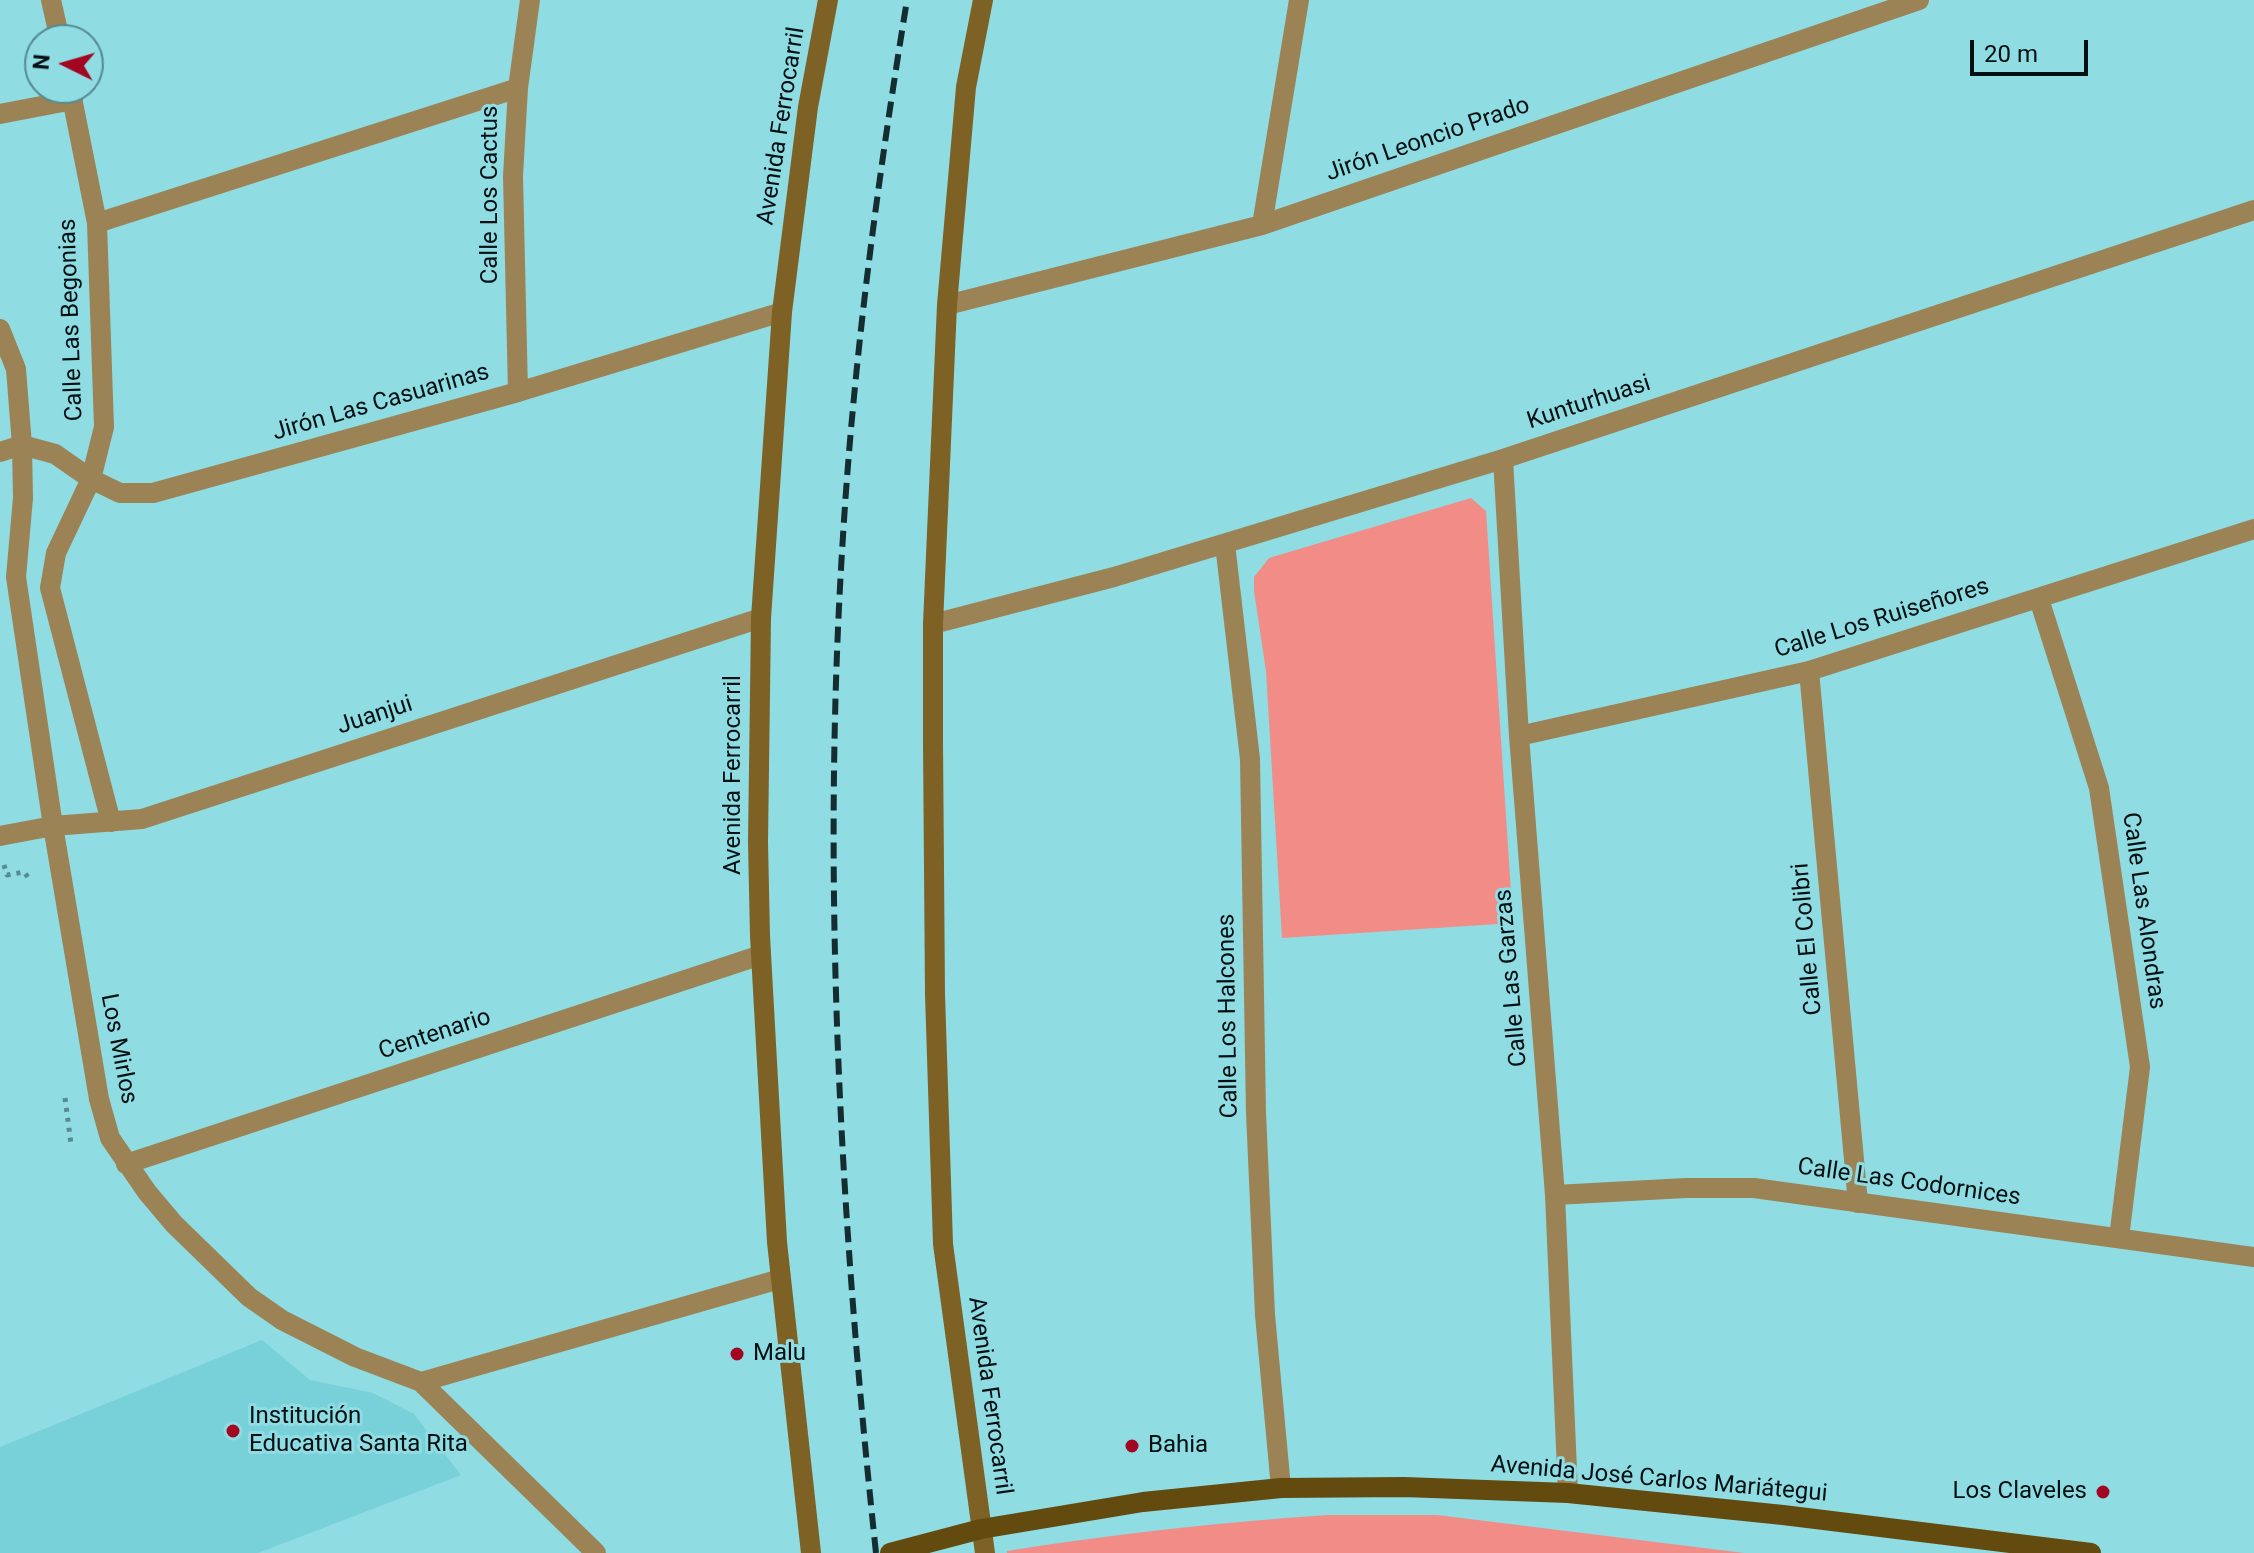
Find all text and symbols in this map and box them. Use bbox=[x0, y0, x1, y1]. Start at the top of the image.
north arrow bbox=[24, 24, 104, 104]
scale bar bbox=[1974, 24, 2092, 74]
street label: Avenida Ferrocarril bbox=[752, 25, 812, 227]
text: 20 m bbox=[1984, 40, 2038, 68]
text: N bbox=[28, 53, 55, 71]
street label: Jirón Leoncio Prado bbox=[1322, 92, 1534, 188]
street label: Calle Los Cactus bbox=[477, 106, 505, 284]
street label: Calle Las Begonias bbox=[54, 218, 90, 422]
street label: Jirón Las Casuarinas bbox=[269, 358, 493, 448]
street label: Kunturhuasi bbox=[1524, 369, 1654, 437]
street label: Calle Los Ruiseñores bbox=[1771, 573, 1993, 665]
street label: Avenida Ferrocarril bbox=[720, 675, 748, 875]
street label: Juanjui bbox=[334, 690, 416, 742]
street label: Calle Las Alondras bbox=[2115, 811, 2171, 1011]
street label: Calle El Colibri bbox=[1787, 862, 1829, 1016]
street label: Calle Las Garzas bbox=[1490, 888, 1534, 1068]
street label: Calle Los Halcones bbox=[1213, 913, 1245, 1119]
street label: Los Mirlos bbox=[93, 991, 143, 1107]
street label: Centenario bbox=[375, 1003, 495, 1067]
street label: Calle Las Codornices bbox=[1796, 1153, 2022, 1213]
street label: Avenida Ferrocarril bbox=[961, 1295, 1017, 1497]
place label: Malu bbox=[753, 1340, 806, 1368]
marker: Malu bbox=[728, 1345, 746, 1363]
place label: Institución Educativa Santa Rita bbox=[249, 1403, 468, 1459]
marker: Institución Educativa Santa Rita bbox=[224, 1422, 242, 1440]
place label: Bahia bbox=[1148, 1432, 1208, 1460]
marker: Bahia bbox=[1123, 1437, 1141, 1455]
street label: Avenida José Carlos Mariátegui bbox=[1490, 1451, 1828, 1509]
place label: Los Claveles bbox=[1953, 1478, 2087, 1506]
marker: Los Claveles bbox=[2094, 1483, 2112, 1501]

